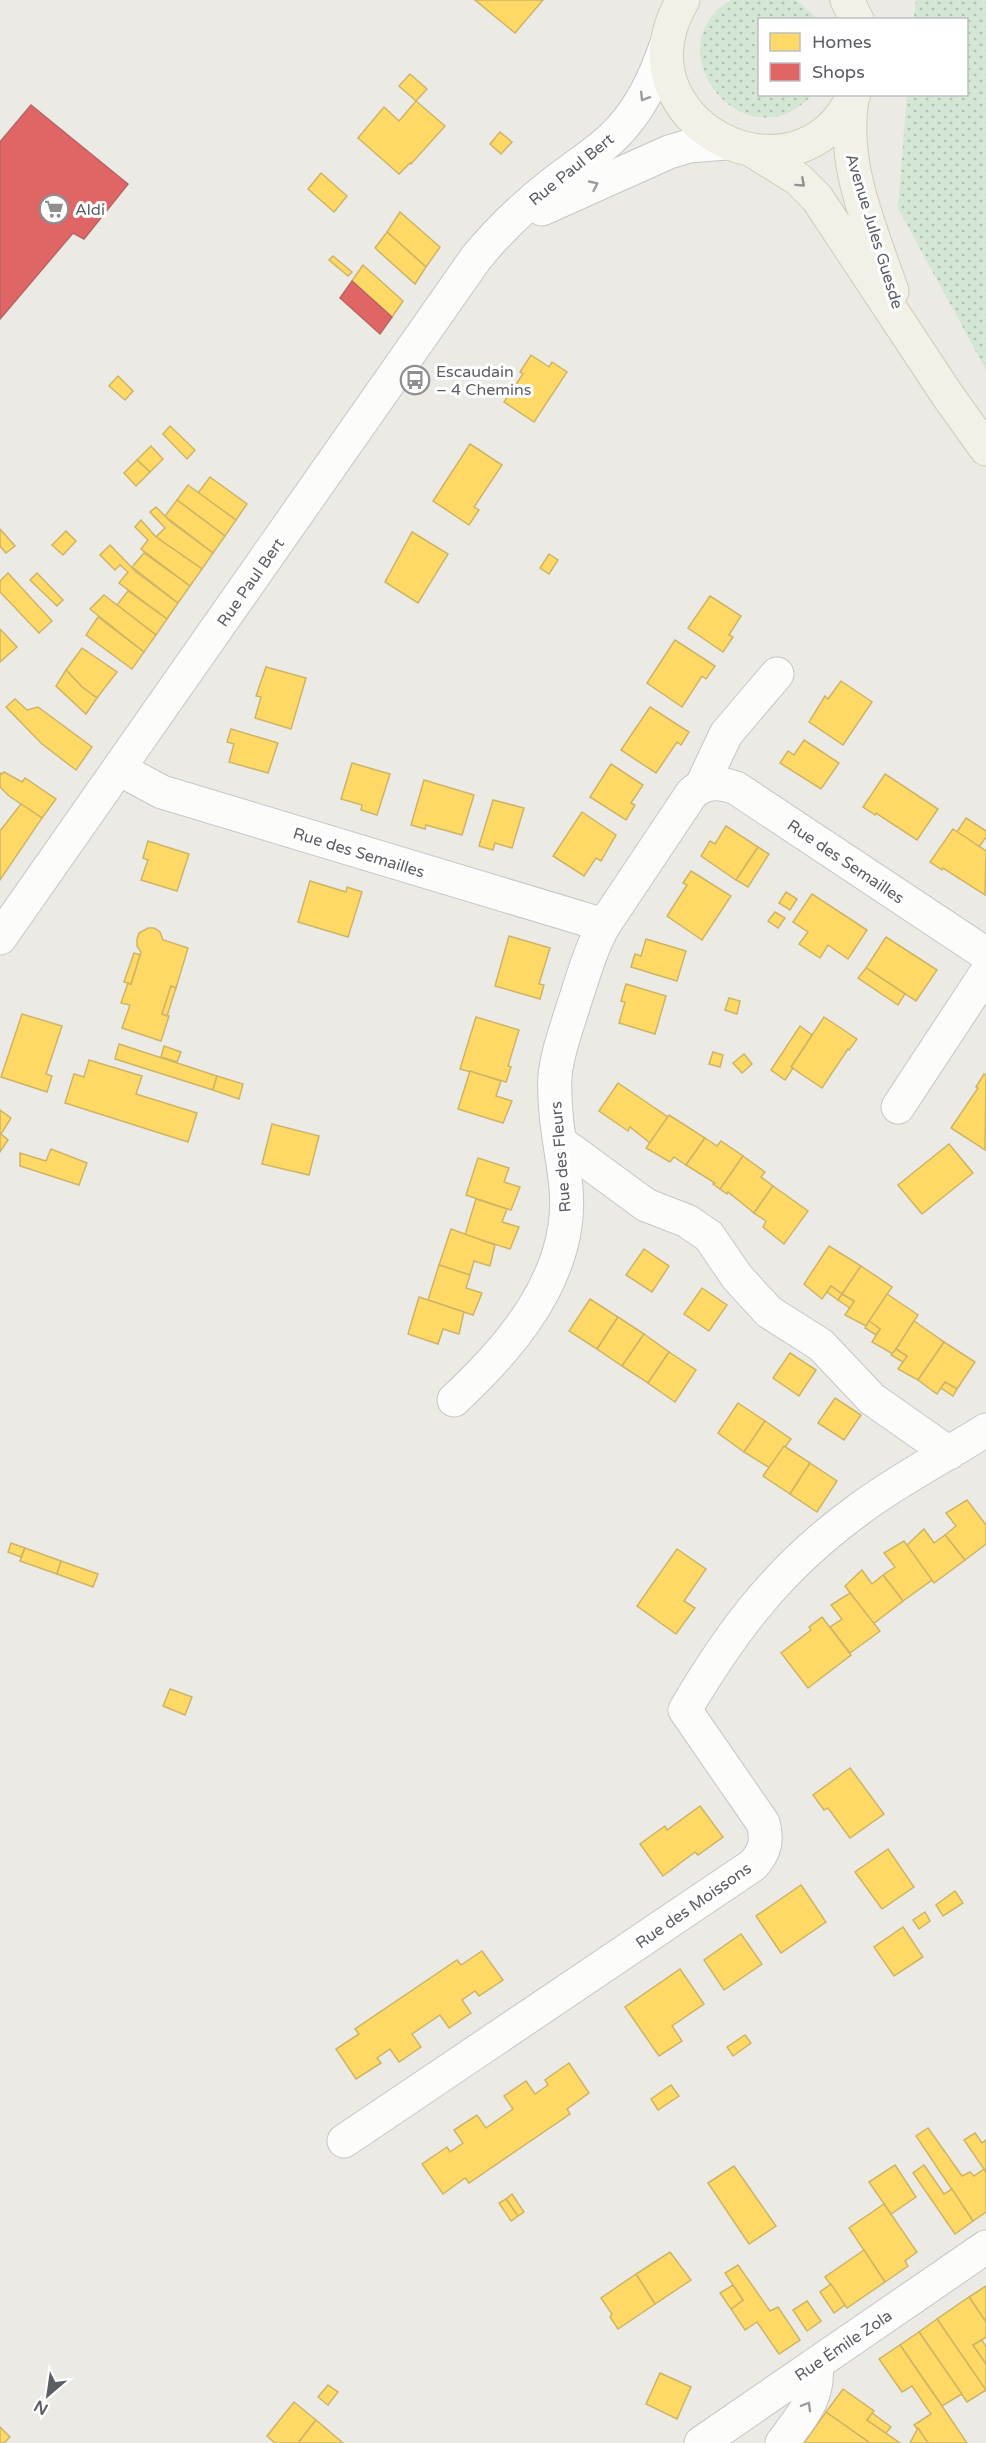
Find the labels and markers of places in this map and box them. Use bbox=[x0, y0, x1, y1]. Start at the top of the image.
supermarket icon: Aldi bbox=[38, 193, 70, 225]
place label: Aldi bbox=[75, 200, 105, 220]
place label: Escaudain – 4 Chemins bbox=[436, 362, 531, 400]
bus stop icon: Escaudain – 4 Chemins bbox=[399, 364, 431, 396]

